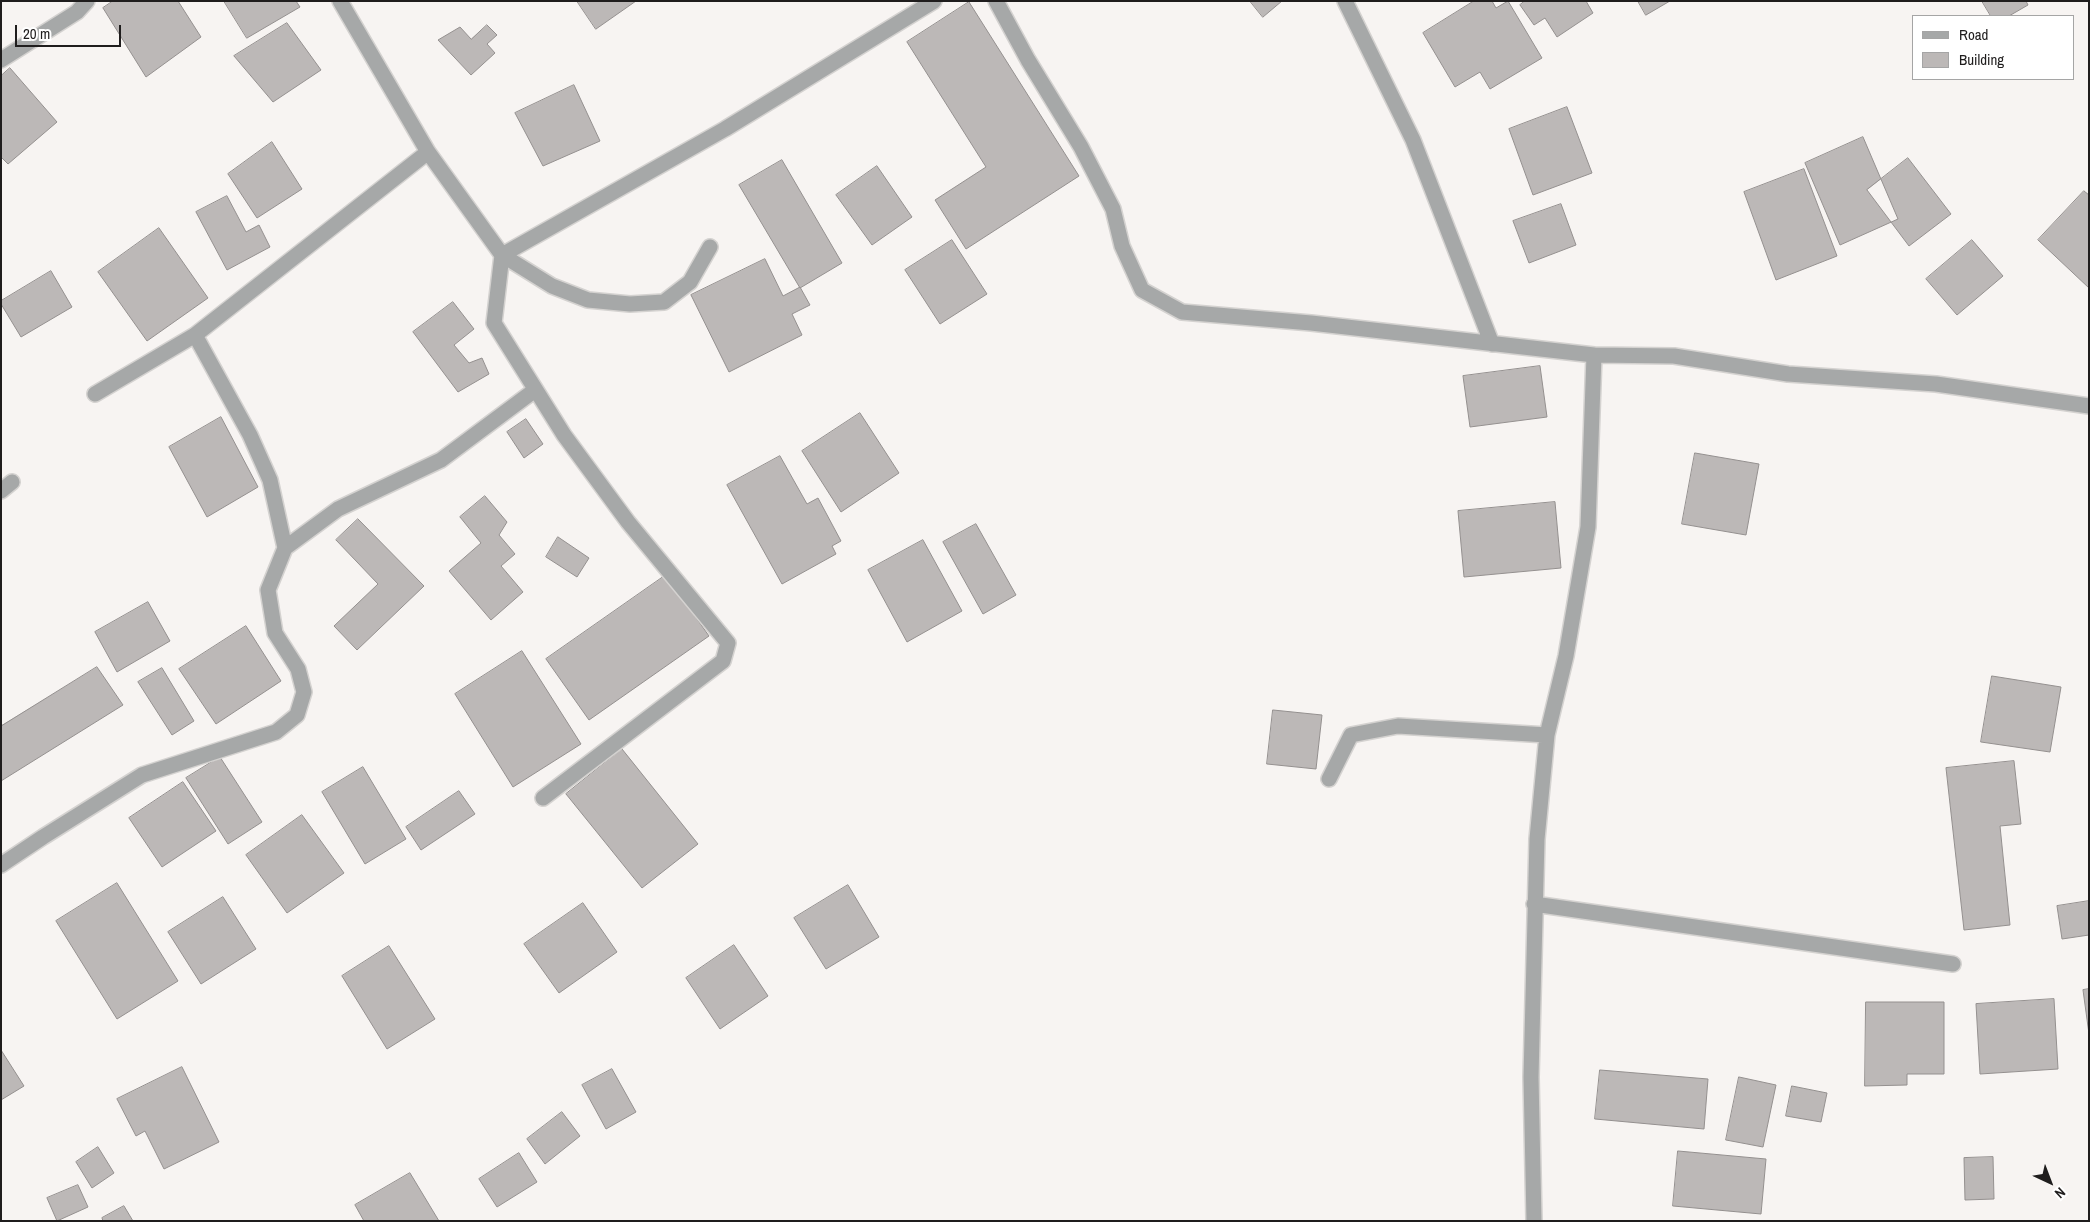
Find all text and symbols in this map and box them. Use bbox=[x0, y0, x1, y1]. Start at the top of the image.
scale bar bbox=[18, 15, 124, 47]
legend bbox=[1912, 15, 2075, 80]
text: 20 m bbox=[23, 23, 50, 44]
text: Road bbox=[1959, 24, 1988, 45]
text: Building bbox=[1959, 49, 2004, 70]
north arrow bbox=[2025, 1157, 2075, 1207]
text: N bbox=[2051, 1184, 2069, 1202]

